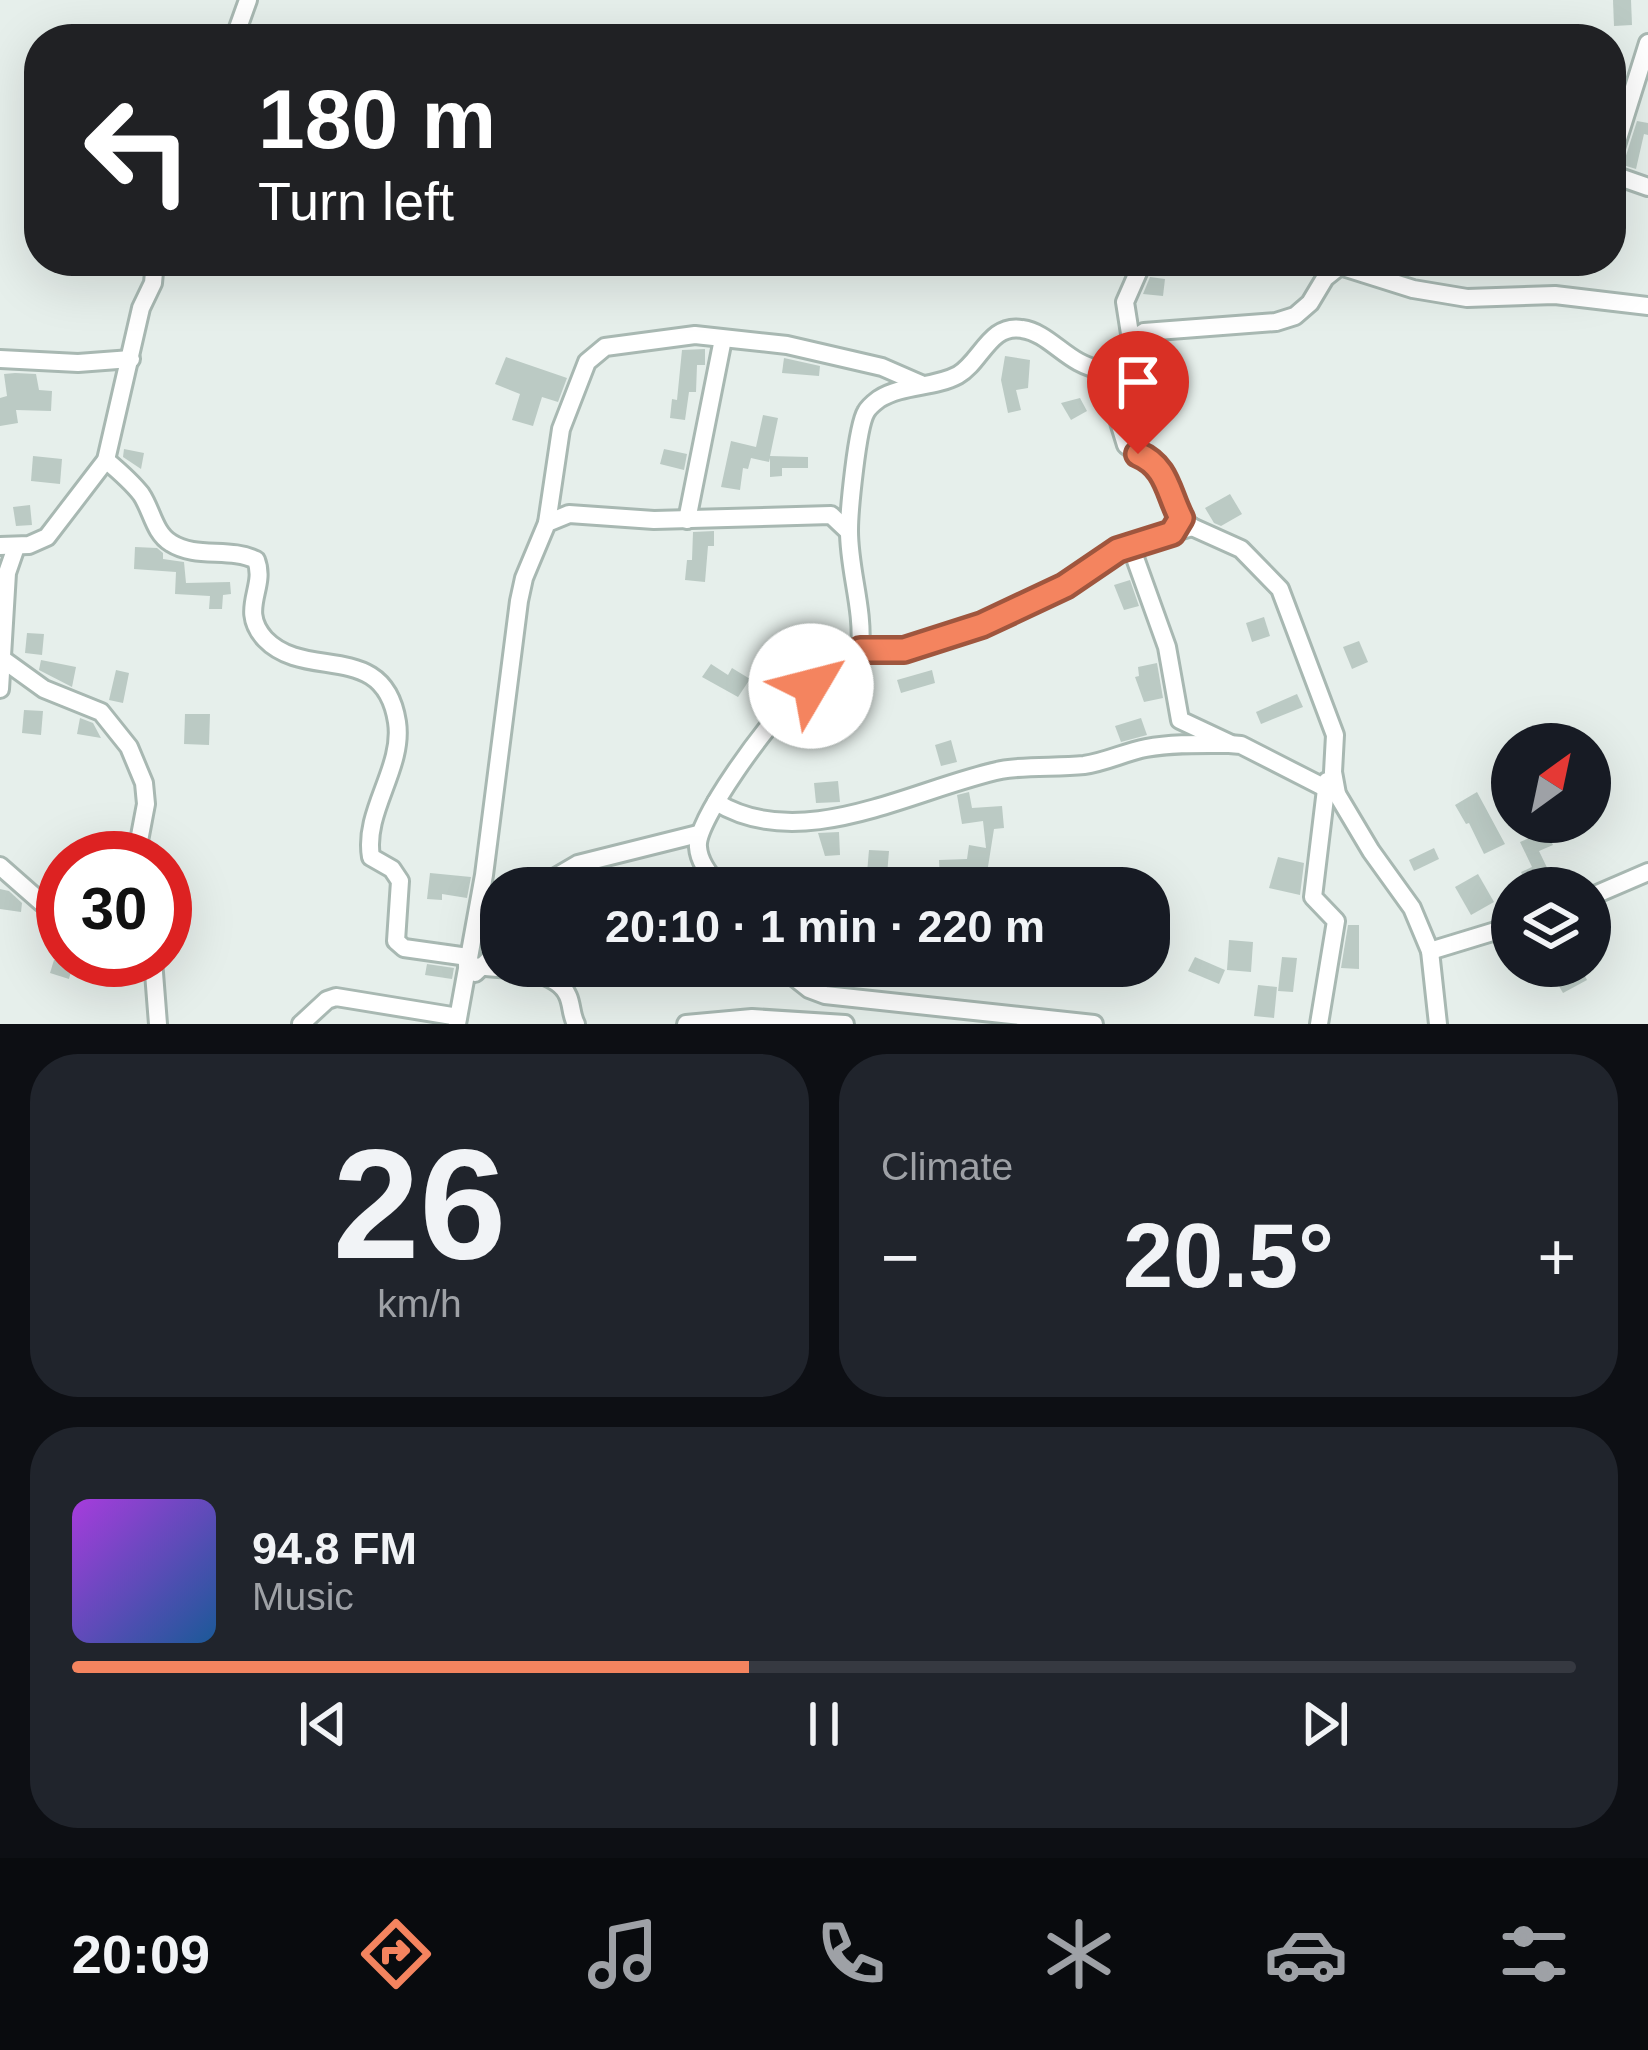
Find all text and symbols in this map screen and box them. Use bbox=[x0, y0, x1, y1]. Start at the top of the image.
icon: left bbox=[60, 72, 216, 228]
text: 180 m bbox=[258, 72, 496, 166]
text: Turn left bbox=[258, 171, 454, 231]
pin bbox=[1087, 331, 1189, 454]
icon: arrive bbox=[1105, 349, 1171, 415]
position arrow bbox=[748, 623, 874, 749]
north arrow bbox=[1491, 723, 1611, 843]
map controls bbox=[1491, 723, 1611, 987]
speed limit sign: 30 bbox=[36, 831, 192, 987]
button: layers bbox=[1491, 867, 1611, 987]
text: 20:10 · 1 min · 220 m bbox=[605, 901, 1045, 952]
text: 26 bbox=[333, 1117, 506, 1291]
text: Climate bbox=[881, 1145, 1013, 1188]
text: 20.5° bbox=[1123, 1206, 1334, 1306]
text: − bbox=[881, 1220, 920, 1294]
text: + bbox=[1537, 1220, 1576, 1294]
text: km/h bbox=[377, 1282, 462, 1325]
text: 94.8 FM bbox=[252, 1523, 417, 1574]
text: Music bbox=[252, 1575, 354, 1618]
icon: previous bbox=[290, 1691, 356, 1757]
icon: pause bbox=[791, 1691, 857, 1757]
icon: next bbox=[1292, 1691, 1358, 1757]
icon: directions bbox=[354, 1912, 438, 1996]
icon: music bbox=[581, 1912, 665, 1996]
icon: phone bbox=[809, 1912, 893, 1996]
icon: climate bbox=[1037, 1912, 1121, 1996]
icon: car bbox=[1264, 1912, 1348, 1996]
icon: filters bbox=[1492, 1912, 1576, 1996]
text: 20:09 bbox=[72, 1924, 210, 1984]

